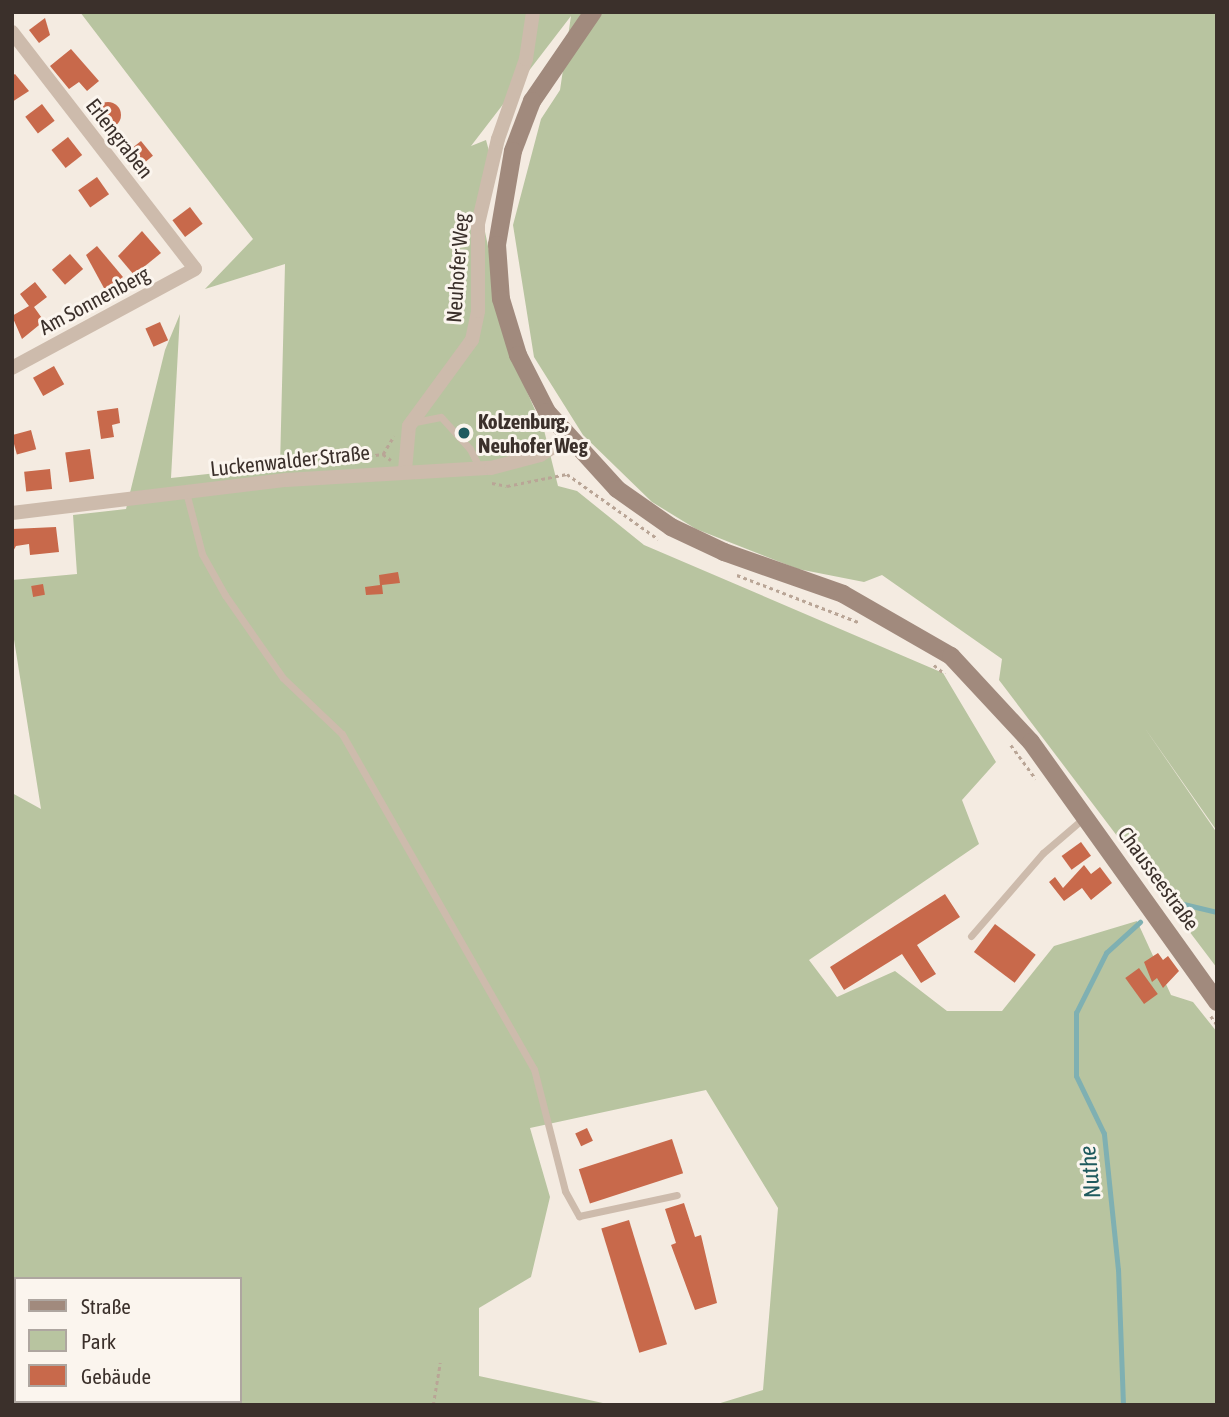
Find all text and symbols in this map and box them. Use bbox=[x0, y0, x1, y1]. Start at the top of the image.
street label: Erlengraben bbox=[81, 93, 159, 183]
street label: Neuhofer Weg bbox=[441, 212, 473, 324]
street label: Am Sonnenberg bbox=[35, 260, 153, 340]
place label: Kolzenburg, Neuhofer Weg bbox=[478, 408, 588, 458]
marker: Kolzenburg, Neuhofer Weg bbox=[456, 425, 472, 441]
street label: Luckenwalder Straße bbox=[209, 439, 371, 481]
street label: Chausseestraße bbox=[1113, 821, 1205, 935]
water label: Nuthe bbox=[1074, 1144, 1106, 1200]
legend bbox=[14, 1277, 242, 1403]
text: Straße bbox=[81, 1294, 131, 1318]
text: Park bbox=[81, 1329, 116, 1353]
text: Gebäude bbox=[81, 1364, 151, 1388]

